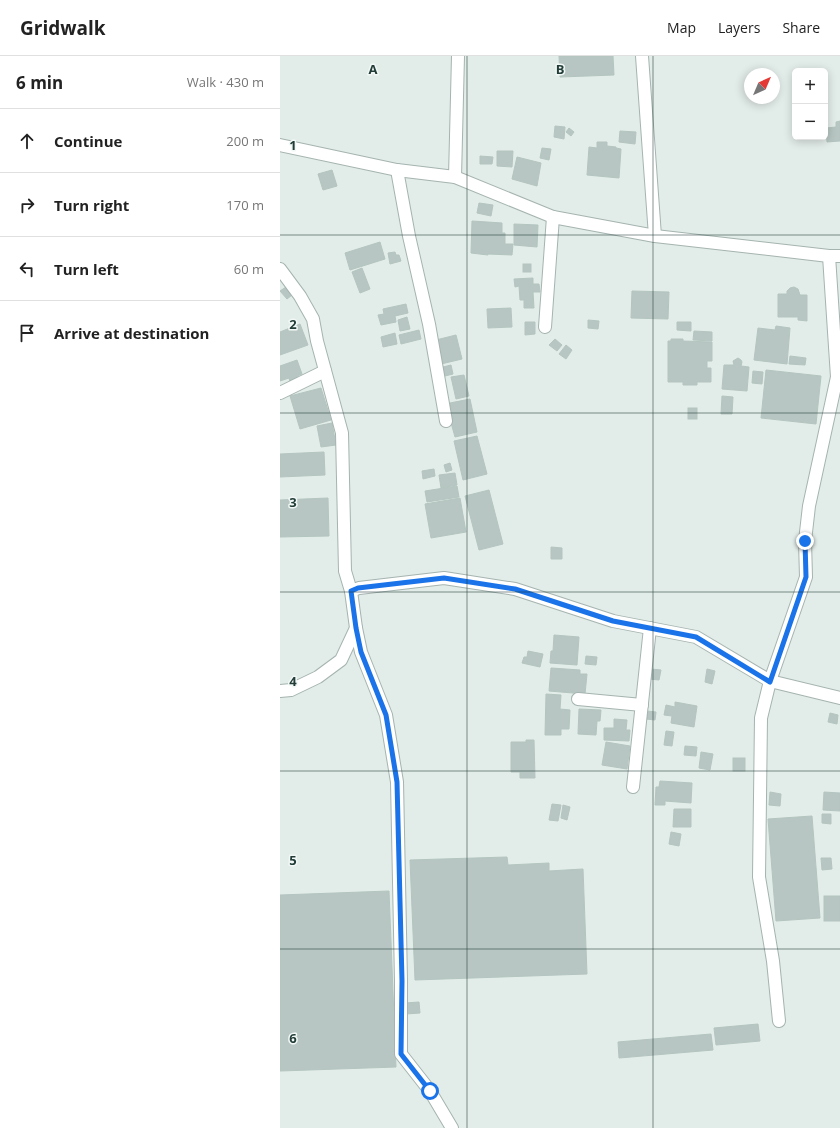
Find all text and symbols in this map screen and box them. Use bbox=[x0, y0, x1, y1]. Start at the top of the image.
text: Gridwalk bbox=[20, 15, 106, 41]
text: Map bbox=[667, 18, 696, 37]
text: Layers bbox=[718, 18, 760, 37]
text: Share bbox=[782, 18, 820, 37]
text: A bbox=[369, 60, 378, 78]
text: B bbox=[556, 60, 565, 78]
north arrow bbox=[744, 68, 780, 104]
map controls bbox=[792, 68, 828, 140]
button: + bbox=[792, 68, 828, 104]
text: 6 min bbox=[16, 71, 63, 94]
text: Walk · 430 m bbox=[187, 73, 264, 91]
button: − bbox=[792, 104, 828, 140]
icon: ahead bbox=[16, 130, 38, 152]
text: Continue bbox=[54, 131, 122, 151]
text: 200 m bbox=[226, 132, 264, 150]
text: 1 bbox=[289, 136, 297, 154]
icon: right bbox=[16, 194, 38, 216]
text: Turn right bbox=[54, 195, 129, 215]
text: 170 m bbox=[226, 196, 264, 214]
icon: left bbox=[16, 258, 38, 280]
text: Turn left bbox=[54, 259, 119, 279]
text: 60 m bbox=[234, 260, 264, 278]
text: 2 bbox=[289, 315, 297, 333]
icon: arrive bbox=[16, 322, 38, 344]
text: Arrive at destination bbox=[54, 323, 209, 343]
text: 3 bbox=[289, 493, 297, 511]
route end bbox=[796, 532, 814, 550]
text: 4 bbox=[289, 672, 297, 690]
text: 5 bbox=[289, 851, 297, 869]
text: 6 bbox=[289, 1029, 297, 1047]
route start bbox=[421, 1082, 439, 1100]

